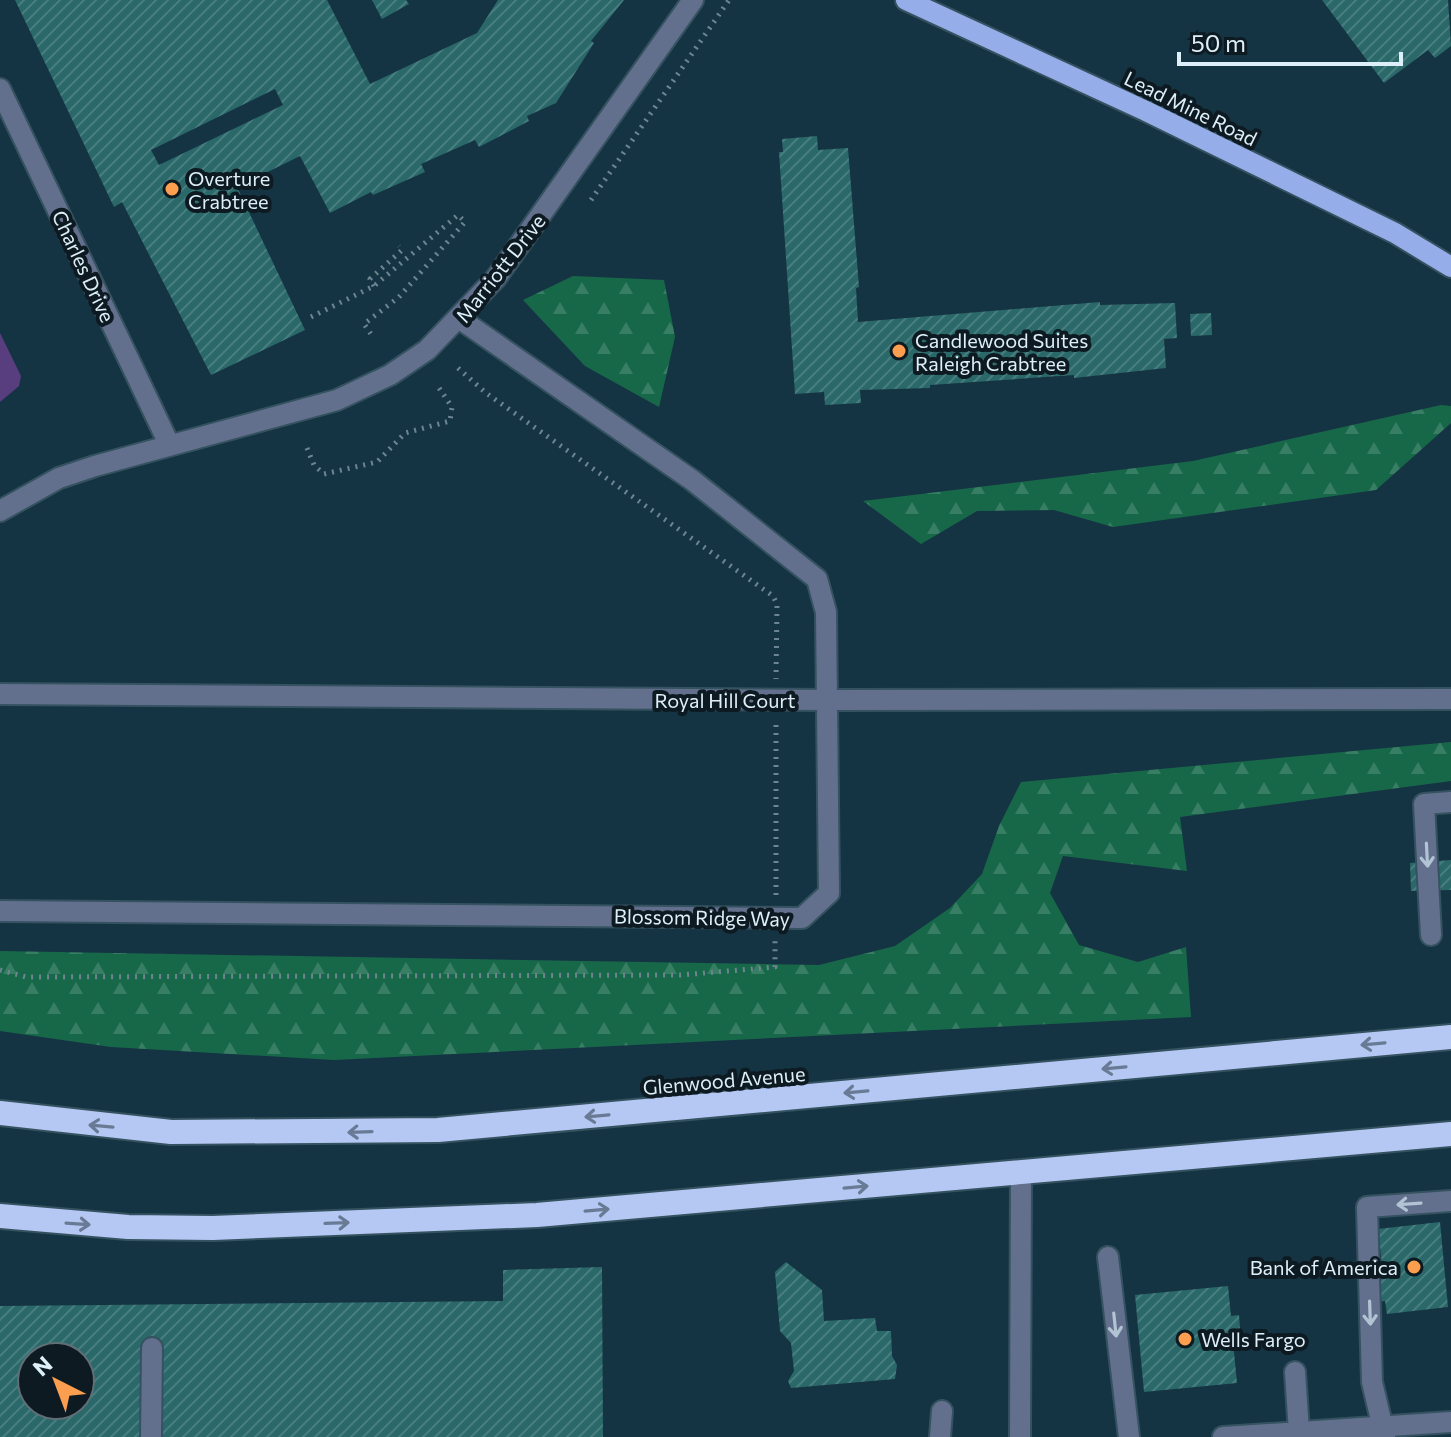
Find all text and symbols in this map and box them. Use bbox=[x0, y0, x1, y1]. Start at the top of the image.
scale bar bbox=[1179, 16, 1401, 66]
text: 50 m bbox=[1191, 28, 1246, 57]
street label: Lead Mine Road bbox=[1121, 66, 1261, 150]
place label: Overture Crabtree bbox=[188, 166, 270, 213]
marker: Overture Crabtree bbox=[163, 180, 181, 198]
street label: Charles Drive bbox=[48, 206, 120, 326]
street label: Marriott Drive bbox=[450, 209, 550, 327]
place label: Candlewood Suites Raleigh Crabtree bbox=[915, 328, 1088, 375]
marker: Candlewood Suites Raleigh Crabtree bbox=[890, 342, 908, 360]
street label: Royal Hill Court bbox=[655, 688, 796, 712]
one-way arrow bbox=[1420, 841, 1435, 868]
street label: Blossom Ridge Way bbox=[614, 903, 790, 931]
one-way arrow bbox=[1360, 1037, 1387, 1052]
street label: Glenwood Avenue bbox=[642, 1061, 806, 1099]
one-way arrow bbox=[1102, 1061, 1128, 1076]
one-way arrow bbox=[843, 1085, 870, 1100]
one-way arrow bbox=[584, 1109, 611, 1124]
one-way arrow bbox=[88, 1118, 115, 1133]
one-way arrow bbox=[347, 1124, 374, 1139]
one-way arrow bbox=[842, 1179, 869, 1194]
one-way arrow bbox=[1396, 1197, 1423, 1212]
one-way arrow bbox=[583, 1202, 610, 1217]
one-way arrow bbox=[323, 1216, 350, 1231]
one-way arrow bbox=[64, 1217, 91, 1232]
place label: Bank of America bbox=[1250, 1255, 1398, 1279]
marker: Bank of America bbox=[1405, 1258, 1423, 1276]
one-way arrow bbox=[1363, 1299, 1378, 1326]
one-way arrow bbox=[1108, 1312, 1123, 1338]
place label: Wells Fargo bbox=[1201, 1327, 1306, 1351]
marker: Wells Fargo bbox=[1176, 1330, 1194, 1348]
north arrow bbox=[16, 1341, 96, 1421]
text: N bbox=[27, 1350, 57, 1381]

